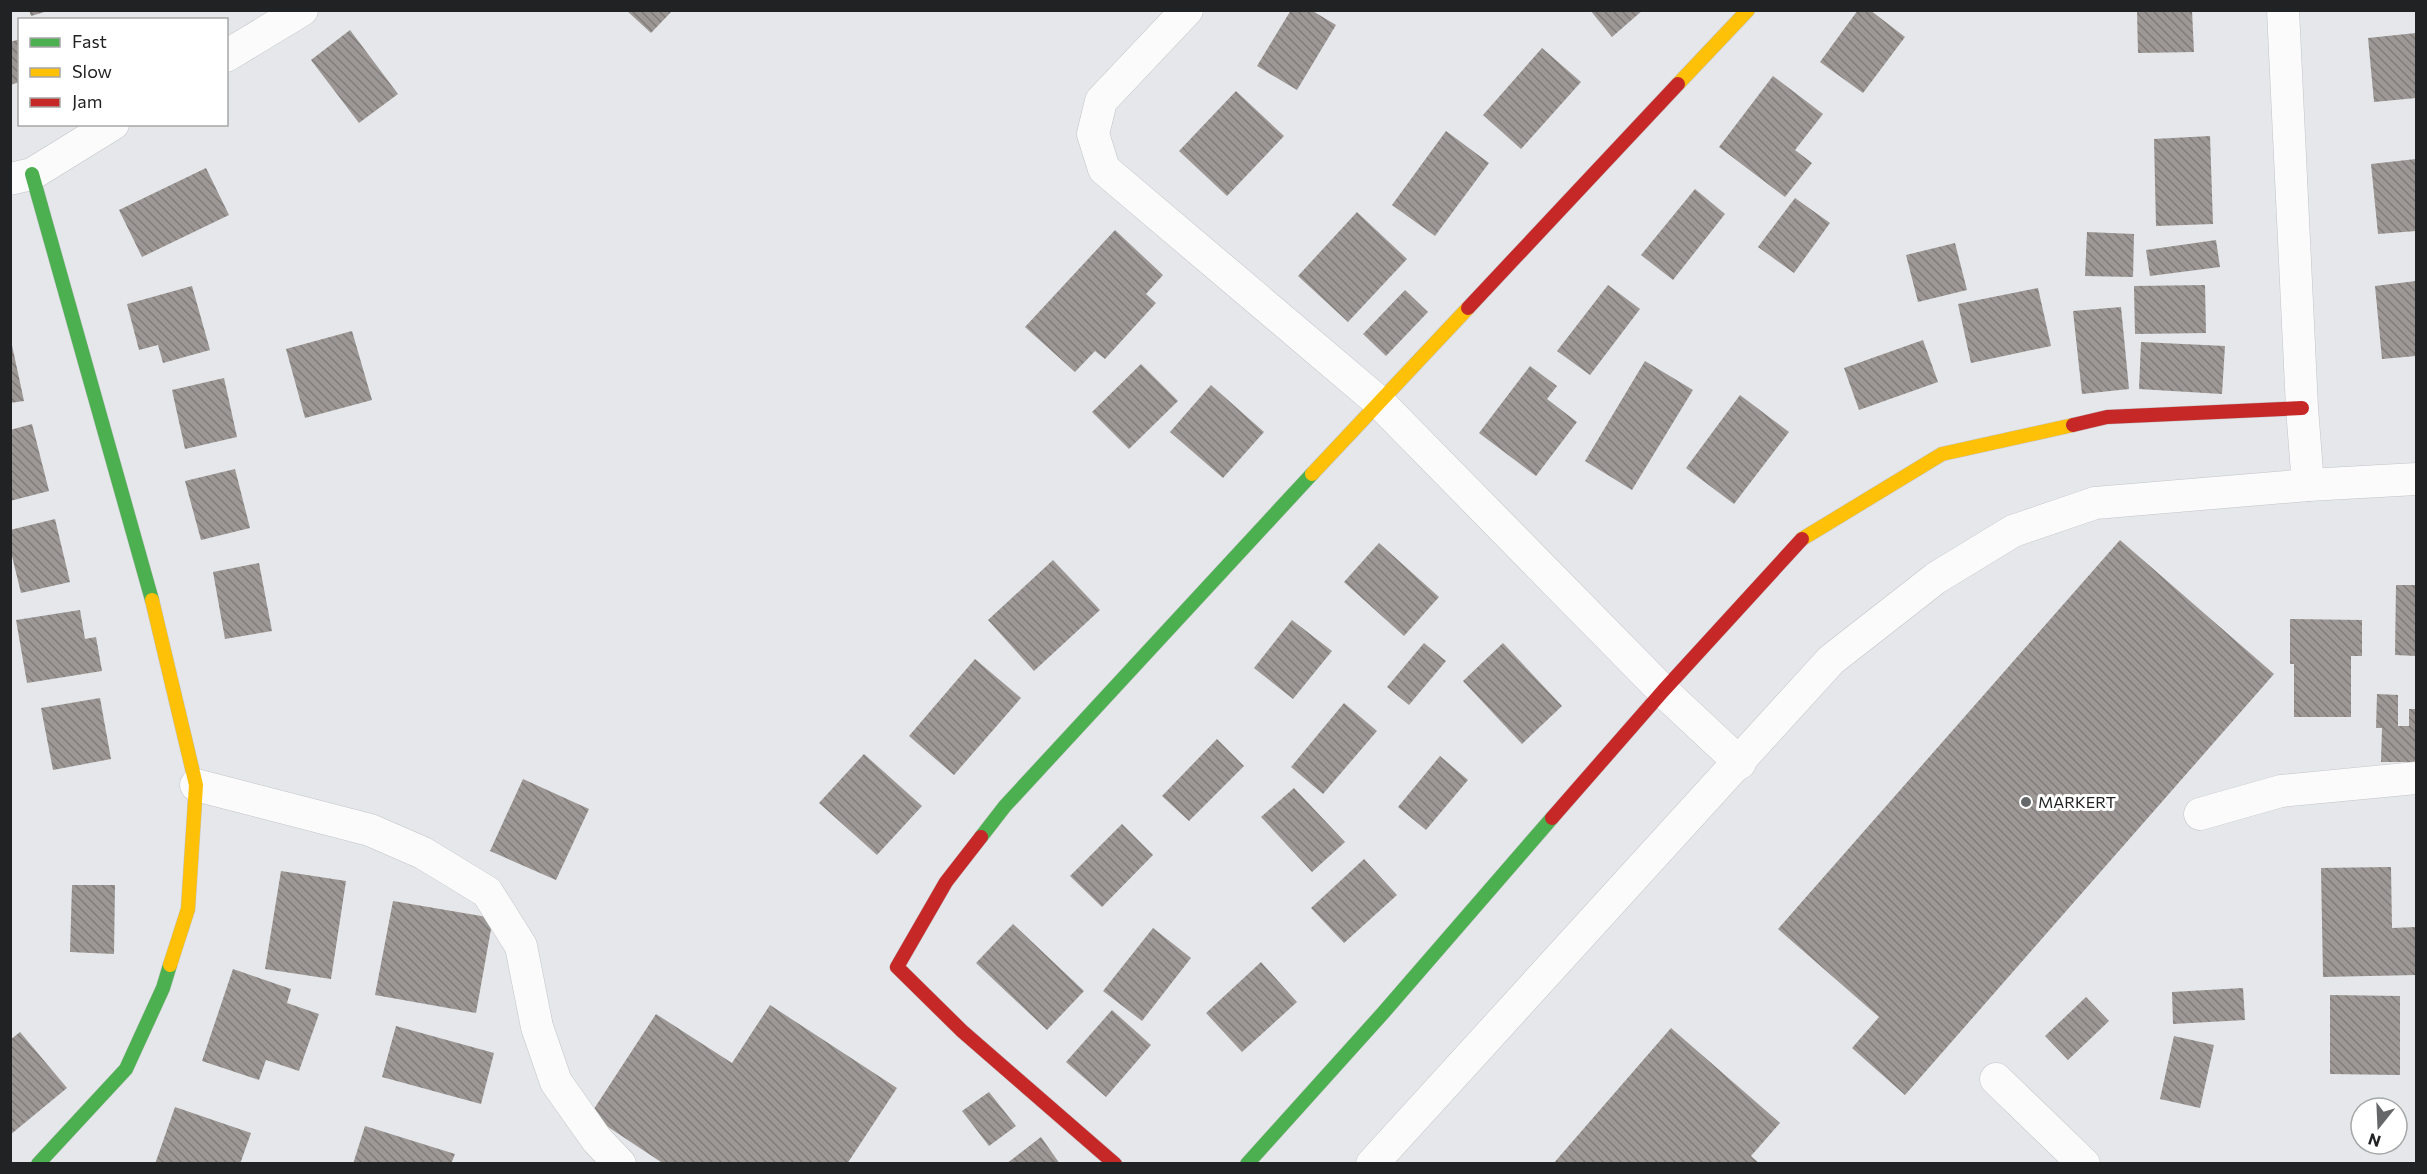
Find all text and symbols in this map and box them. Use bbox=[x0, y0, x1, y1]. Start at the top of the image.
legend bbox=[18, 18, 228, 126]
text: Fast bbox=[72, 30, 107, 52]
text: Slow bbox=[72, 60, 112, 82]
text: Jam bbox=[72, 90, 102, 112]
place label: MARKERT bbox=[2038, 792, 2116, 811]
marker: MARKERT bbox=[2019, 795, 2033, 809]
north arrow bbox=[2349, 1096, 2409, 1156]
text: N bbox=[2366, 1130, 2383, 1152]

